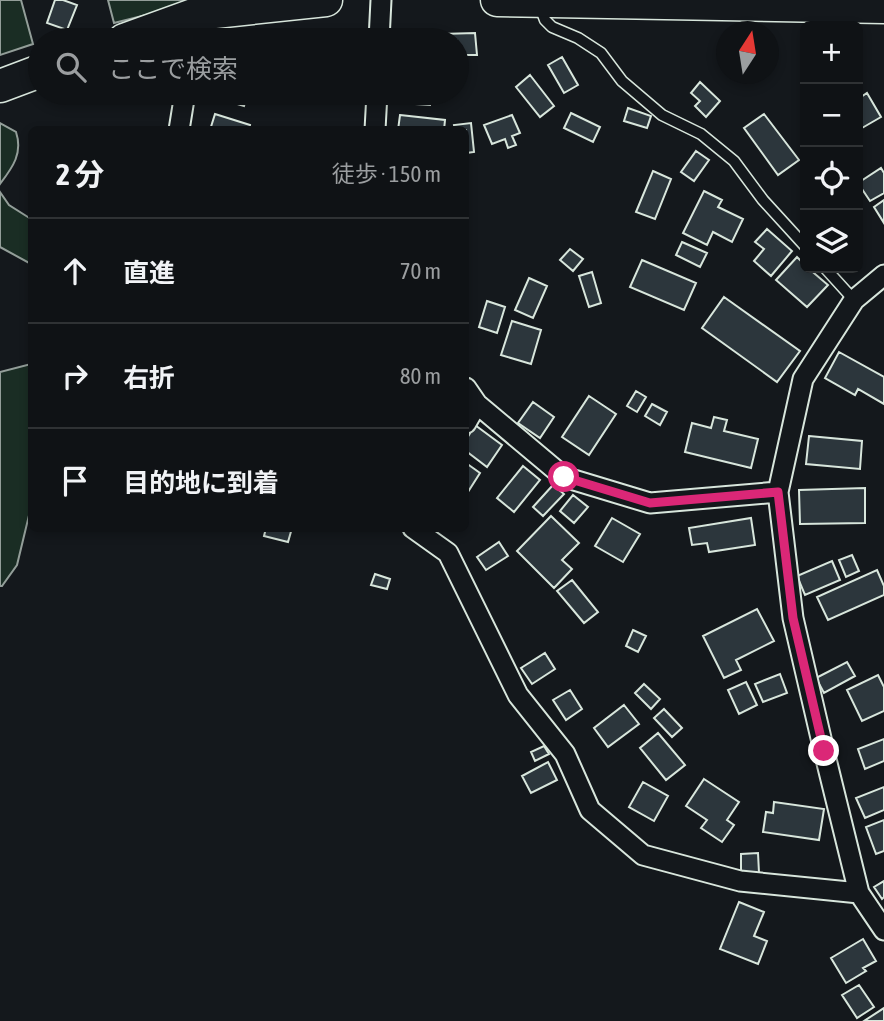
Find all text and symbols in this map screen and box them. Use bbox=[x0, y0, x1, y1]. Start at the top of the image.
north arrow bbox=[716, 21, 779, 84]
map controls bbox=[800, 21, 863, 273]
button: + bbox=[800, 21, 863, 84]
search box bbox=[28, 28, 469, 105]
icon: search bbox=[52, 48, 90, 86]
text: ここで検索 bbox=[108, 54, 238, 84]
button: − bbox=[800, 84, 863, 147]
button: locate bbox=[800, 147, 863, 210]
text: 2 分 bbox=[56, 157, 104, 191]
text: 徒歩 · 150 m bbox=[332, 161, 441, 187]
button: layers bbox=[800, 210, 863, 273]
icon: ahead bbox=[56, 252, 94, 290]
text: 直進 bbox=[123, 258, 175, 288]
text: 70 m bbox=[400, 258, 441, 284]
icon: right bbox=[56, 357, 94, 395]
text: 右折 bbox=[123, 363, 175, 393]
text: 80 m bbox=[400, 363, 441, 389]
route start bbox=[548, 461, 579, 492]
icon: arrive bbox=[56, 462, 94, 500]
text: 目的地に到着 bbox=[123, 468, 279, 498]
route end bbox=[808, 735, 839, 766]

